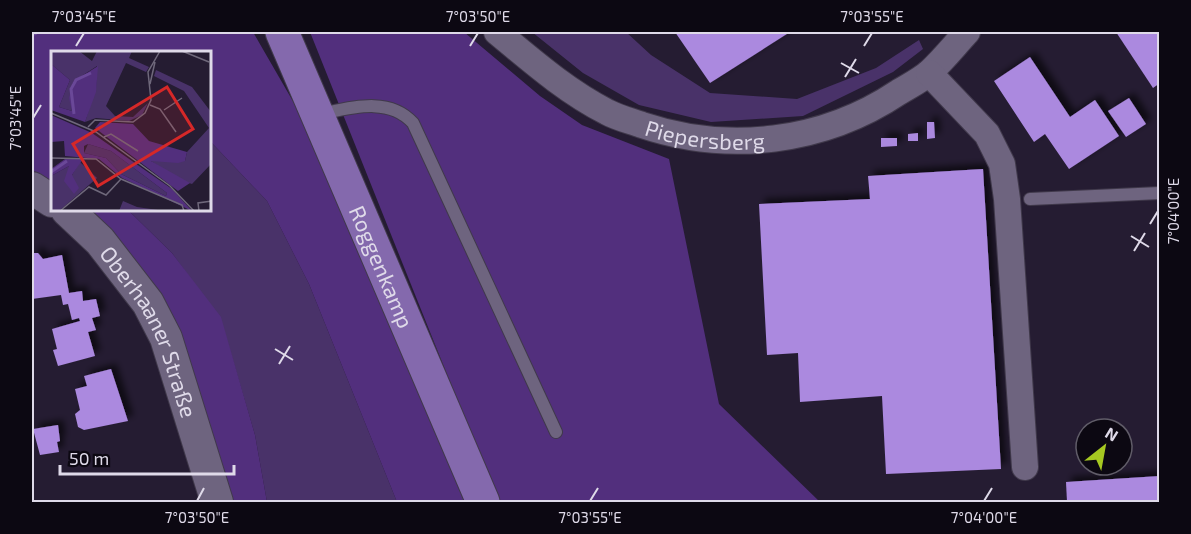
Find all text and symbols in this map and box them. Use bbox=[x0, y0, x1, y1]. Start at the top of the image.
text: 7°03'45"E bbox=[52, 7, 116, 25]
text: 7°03'50"E bbox=[446, 7, 510, 25]
text: 7°03'55"E bbox=[840, 7, 904, 25]
inset map bbox=[51, 51, 212, 212]
text: 7°03'45"E bbox=[6, 86, 24, 150]
street label: Piepersberg bbox=[642, 114, 766, 154]
text: 7°04'00"E bbox=[1164, 178, 1182, 244]
street label: Roggenkamp bbox=[345, 201, 420, 332]
street label: Oberhaaner Straße bbox=[95, 240, 203, 421]
north arrow bbox=[1074, 417, 1134, 477]
text: N bbox=[1102, 423, 1122, 445]
scale bar bbox=[60, 438, 234, 476]
text: 50 m bbox=[69, 447, 109, 469]
text: 7°03'50"E bbox=[165, 508, 229, 526]
text: 7°03'55"E bbox=[558, 508, 622, 526]
text: 7°04'00"E bbox=[951, 508, 1017, 526]

